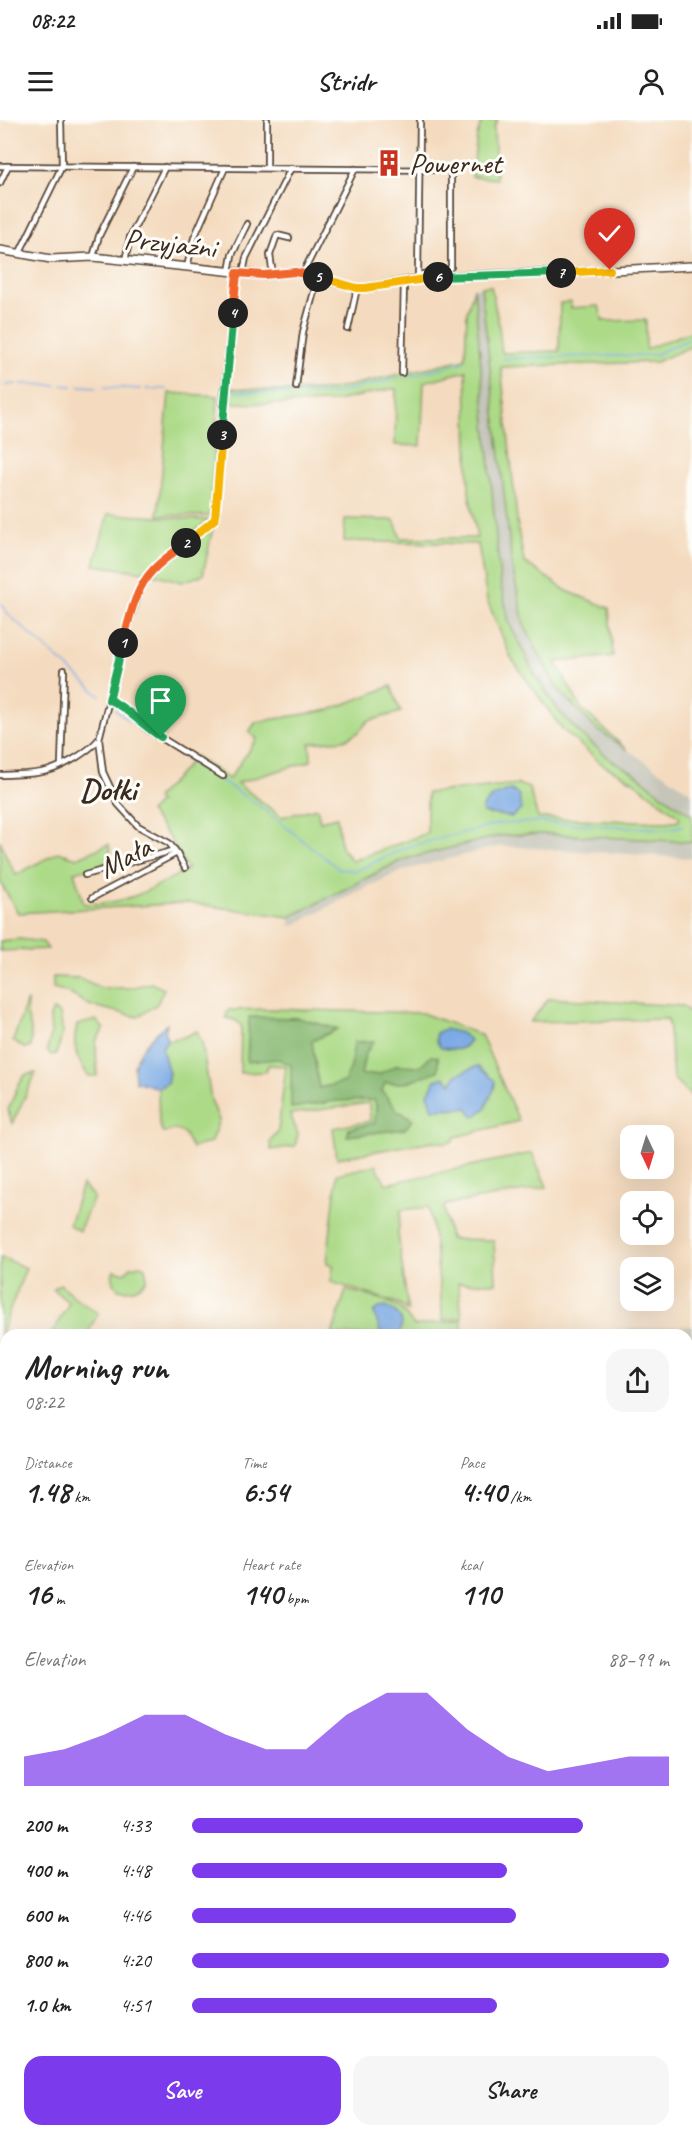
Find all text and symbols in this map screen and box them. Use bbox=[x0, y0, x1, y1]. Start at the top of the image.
text: 08:22 bbox=[30, 7, 74, 35]
text: Stridr bbox=[317, 64, 375, 98]
icon: menu bbox=[24, 65, 57, 98]
icon: person bbox=[635, 65, 668, 98]
place label: Powernet bbox=[409, 144, 505, 182]
building icon: Powernet bbox=[374, 148, 404, 178]
pin bbox=[584, 208, 635, 270]
icon: check bbox=[593, 217, 626, 250]
street label: Przyjaźni bbox=[122, 219, 221, 267]
pin: 7 bbox=[546, 258, 576, 288]
pin: 5 bbox=[303, 262, 333, 292]
pin: 6 bbox=[423, 262, 453, 292]
text: 7 bbox=[557, 263, 565, 283]
text: 5 bbox=[315, 267, 321, 287]
text: 6 bbox=[434, 267, 442, 287]
pin: 4 bbox=[218, 298, 248, 328]
text: 4 bbox=[229, 303, 237, 323]
pin: 3 bbox=[207, 420, 237, 450]
text: 3 bbox=[218, 425, 226, 445]
pin: 2 bbox=[171, 528, 201, 558]
text: 2 bbox=[182, 533, 190, 553]
pin: 1 bbox=[108, 628, 138, 658]
text: 1 bbox=[119, 633, 127, 653]
pin bbox=[135, 675, 186, 737]
icon: arrive bbox=[144, 684, 177, 717]
district label: Dołki bbox=[80, 769, 140, 810]
street label: Mała bbox=[92, 827, 160, 887]
north arrow bbox=[620, 1125, 674, 1179]
map controls bbox=[620, 1125, 674, 1311]
button: locate bbox=[620, 1191, 674, 1245]
button: layers bbox=[620, 1257, 674, 1311]
text: Morning run bbox=[24, 1346, 168, 1388]
button: share bbox=[606, 1349, 669, 1412]
text: 08:22 bbox=[24, 1390, 64, 1415]
text: Distance bbox=[24, 1453, 72, 1473]
text: Time bbox=[242, 1453, 266, 1473]
text: Pace bbox=[460, 1453, 485, 1473]
text: 1.48 bbox=[24, 1473, 70, 1511]
text: 6:54 bbox=[242, 1473, 289, 1511]
text: 4:40 bbox=[460, 1473, 506, 1511]
text: km bbox=[70, 1487, 90, 1507]
text: /km bbox=[506, 1487, 531, 1507]
text: Elevation bbox=[24, 1555, 73, 1575]
text: Heart rate bbox=[242, 1555, 300, 1575]
text: kcal bbox=[460, 1555, 481, 1575]
text: 16 bbox=[24, 1575, 52, 1613]
text: 140 bbox=[242, 1575, 283, 1613]
text: 110 bbox=[460, 1575, 501, 1613]
text: m bbox=[52, 1589, 64, 1609]
text: bpm bbox=[283, 1589, 308, 1609]
text: Elevation bbox=[24, 1647, 86, 1672]
text: 88–99 m bbox=[608, 1647, 669, 1672]
text: 200 m bbox=[24, 1813, 67, 1838]
text: 4:33 bbox=[120, 1813, 151, 1838]
text: 400 m bbox=[24, 1858, 67, 1883]
text: 4:48 bbox=[120, 1858, 151, 1883]
text: 600 m bbox=[24, 1903, 68, 1928]
text: 4:46 bbox=[120, 1903, 151, 1928]
text: 800 m bbox=[24, 1948, 67, 1973]
text: 4:20 bbox=[120, 1948, 151, 1973]
text: 1.0 km bbox=[24, 1993, 71, 2018]
text: 4:51 bbox=[120, 1993, 151, 2018]
button: Save bbox=[24, 2056, 341, 2125]
button: Share bbox=[353, 2056, 669, 2125]

